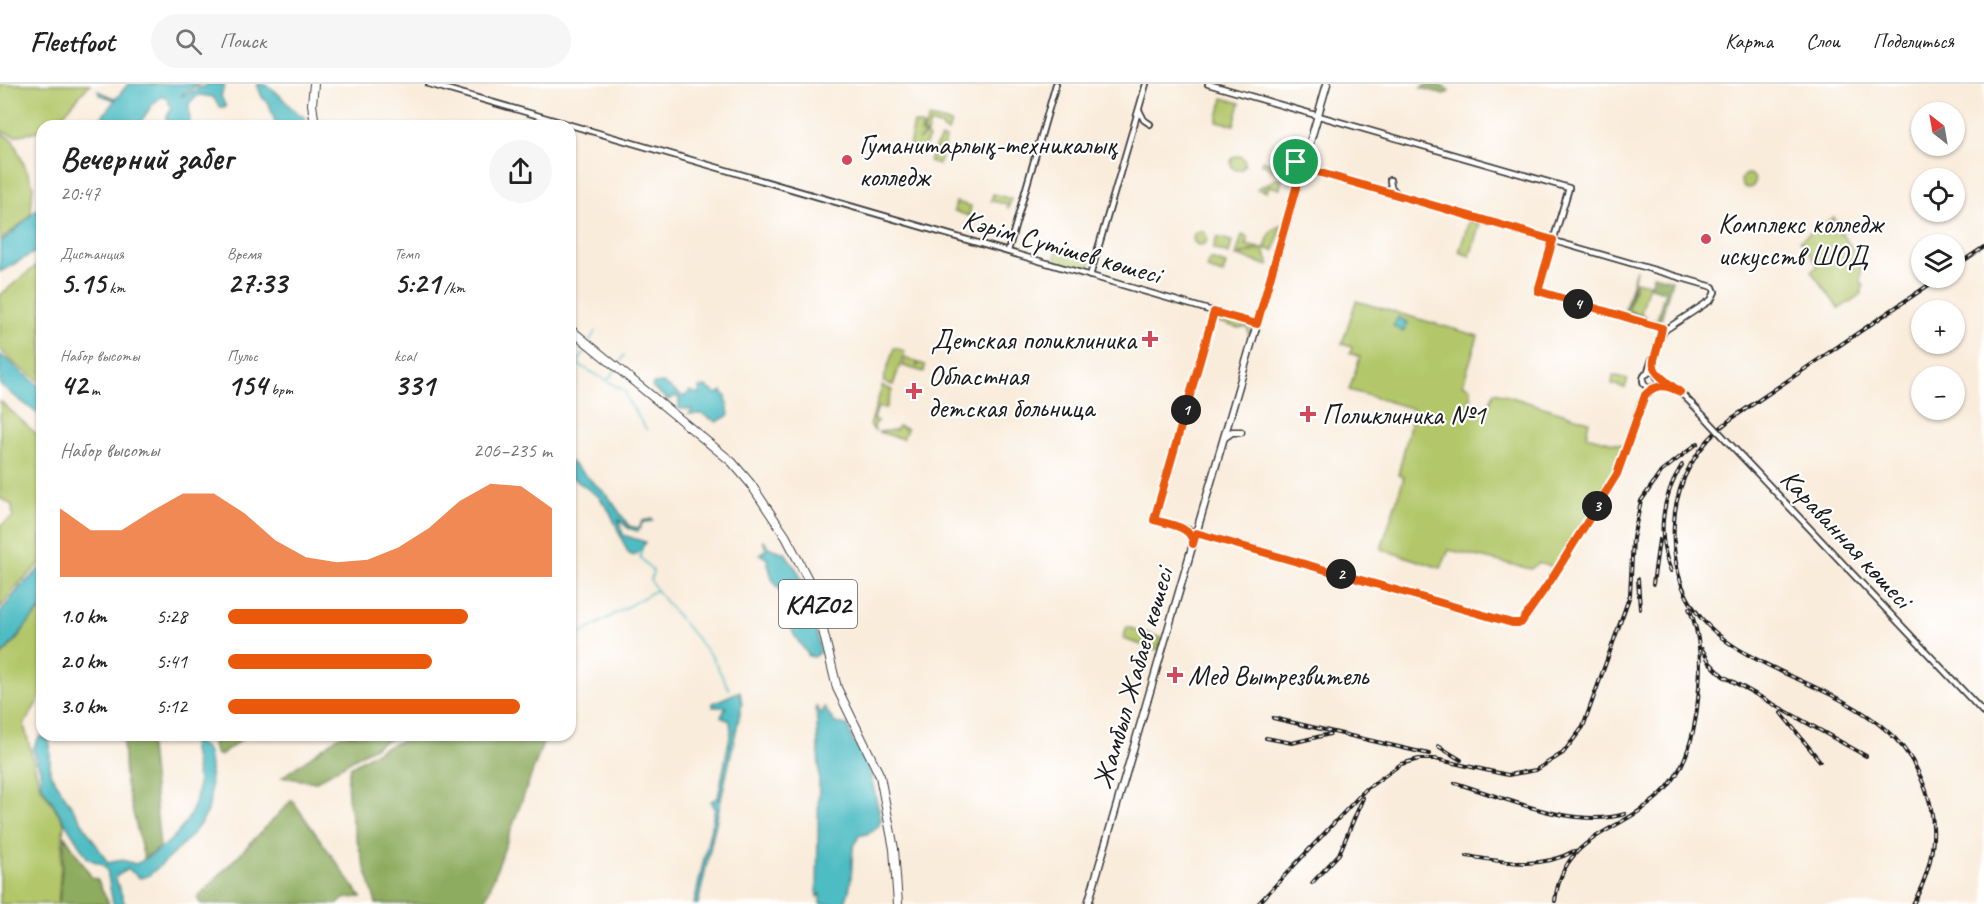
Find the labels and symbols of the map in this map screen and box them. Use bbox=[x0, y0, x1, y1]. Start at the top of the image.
north arrow bbox=[1911, 102, 1965, 156]
place label: Гуманитарлық-техникалық колледж bbox=[859, 127, 1119, 194]
pin bbox=[1270, 136, 1321, 187]
marker: Гуманитарлық-техникалық колледж bbox=[840, 153, 854, 167]
street label: Кәрім Сүтішев көшесі bbox=[959, 201, 1169, 293]
place label: Комплекс колледж искусств ШОД bbox=[1718, 206, 1886, 273]
marker: Комплекс колледж искусств ШОД bbox=[1699, 232, 1713, 246]
pin: 4 bbox=[1563, 289, 1593, 319]
place label: Детская поликлиника bbox=[931, 322, 1138, 357]
marker: Детская поликлиника bbox=[1141, 330, 1159, 348]
place label: Областная детская больница bbox=[928, 358, 1096, 425]
marker: Областная детская больница bbox=[905, 382, 923, 400]
pin: 1 bbox=[1171, 395, 1201, 425]
place label: Поликлиника №1 bbox=[1322, 397, 1487, 432]
marker: Поликлиника №1 bbox=[1299, 405, 1317, 423]
street label: Караванная көшесі bbox=[1773, 461, 1923, 618]
pin: 3 bbox=[1582, 491, 1612, 521]
pin: 2 bbox=[1326, 559, 1356, 589]
street label: Жамбыл Жабаев көшесі bbox=[1084, 560, 1182, 793]
road number: KAZ02 bbox=[779, 580, 857, 628]
place label: Мед Вытрезвитель bbox=[1188, 658, 1370, 693]
marker: Мед Вытрезвитель bbox=[1166, 666, 1184, 684]

